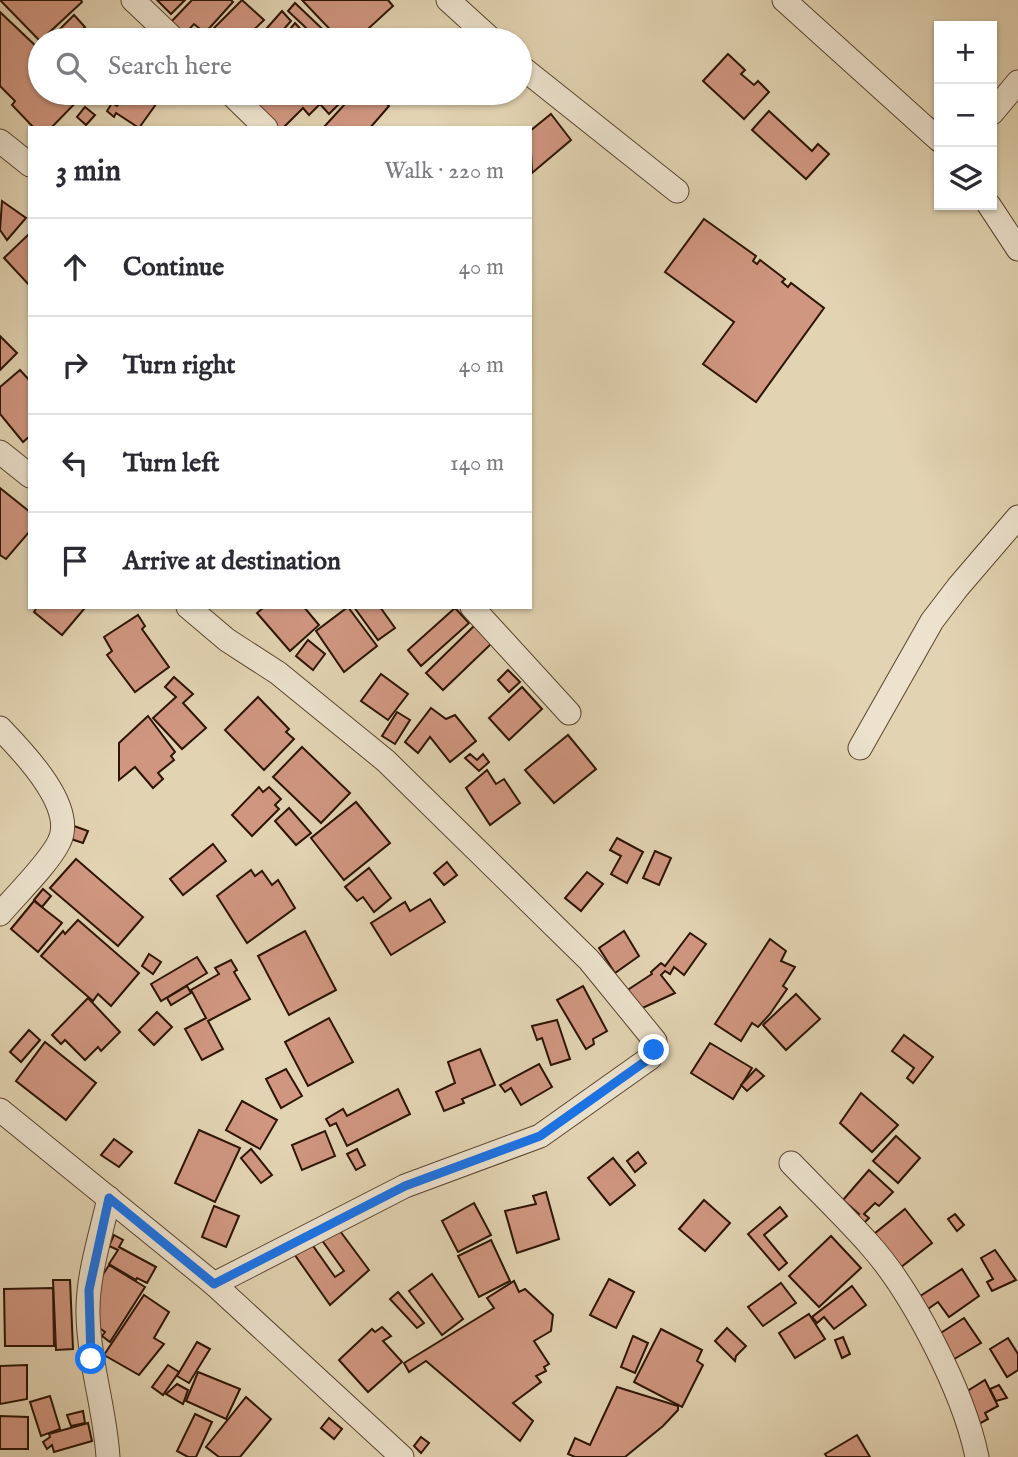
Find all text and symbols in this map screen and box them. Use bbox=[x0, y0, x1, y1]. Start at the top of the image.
map controls bbox=[934, 21, 997, 210]
button: + bbox=[934, 21, 997, 84]
search box bbox=[28, 28, 532, 105]
icon: search bbox=[52, 48, 90, 86]
text: Search here bbox=[108, 50, 232, 83]
button: − bbox=[934, 84, 997, 147]
button: layers bbox=[934, 147, 997, 210]
text: 3 min bbox=[56, 153, 121, 191]
text: Walk · 220 m bbox=[384, 157, 504, 186]
icon: ahead bbox=[56, 248, 94, 286]
text: Continue bbox=[123, 251, 224, 284]
text: 40 m bbox=[459, 253, 504, 282]
icon: right bbox=[56, 346, 94, 384]
text: Turn right bbox=[123, 349, 236, 382]
text: 40 m bbox=[459, 351, 504, 380]
icon: left bbox=[56, 444, 94, 482]
text: Turn left bbox=[123, 447, 220, 480]
text: 140 m bbox=[450, 449, 504, 478]
icon: arrive bbox=[56, 542, 94, 580]
text: Arrive at destination bbox=[123, 545, 341, 578]
route end bbox=[638, 1034, 669, 1065]
route start bbox=[75, 1343, 106, 1374]

